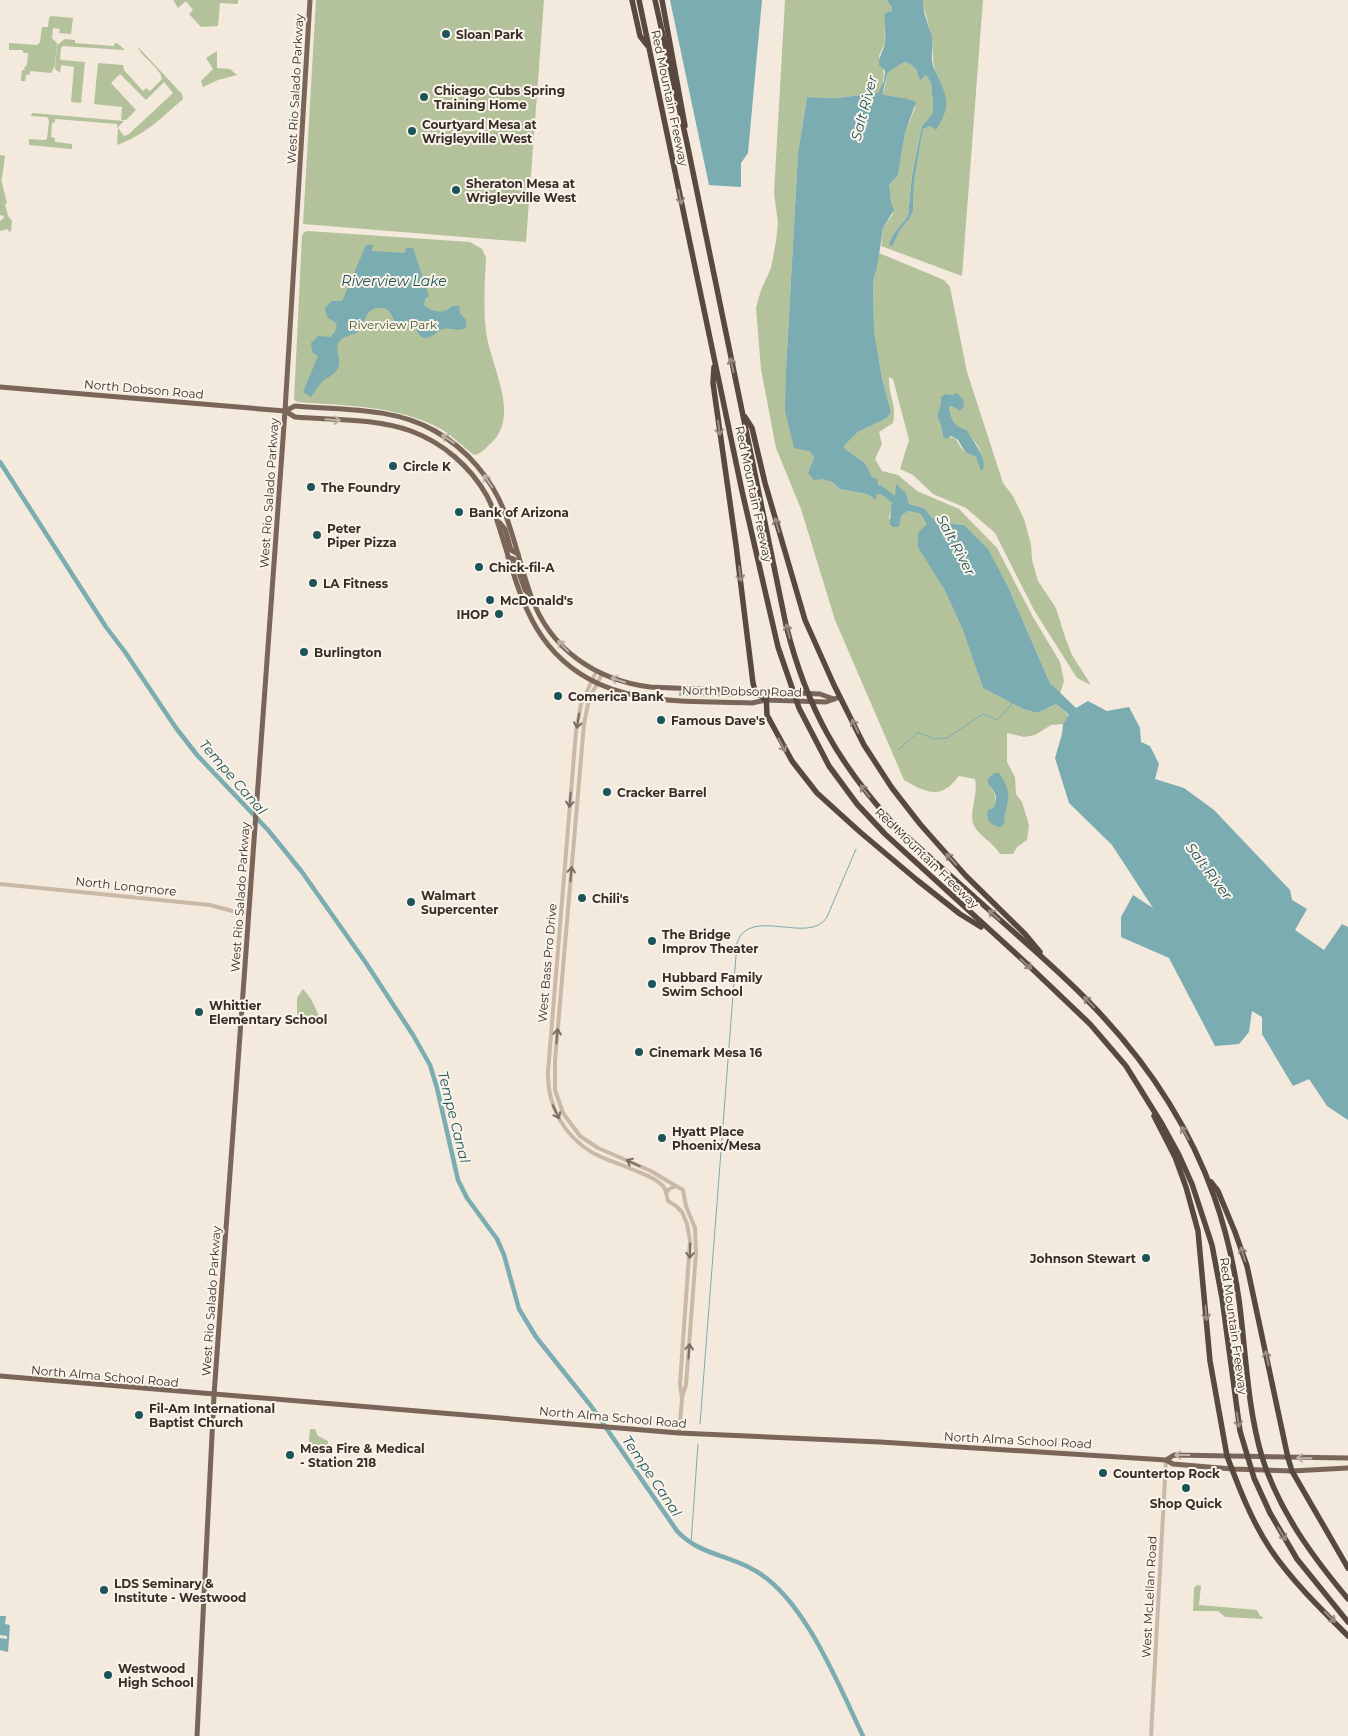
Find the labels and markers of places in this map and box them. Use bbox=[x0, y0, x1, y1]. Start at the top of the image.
place label: Sloan Park bbox=[456, 27, 523, 42]
marker: Sloan Park bbox=[440, 28, 452, 40]
place label: Chicago Cubs Spring Training Home bbox=[434, 83, 565, 112]
marker: Chicago Cubs Spring Training Home bbox=[418, 91, 430, 103]
place label: Courtyard Mesa at Wrigleyville West bbox=[422, 117, 538, 146]
marker: Courtyard Mesa at Wrigleyville West bbox=[406, 125, 418, 137]
place label: Sheraton Mesa at Wrigleyville West bbox=[466, 176, 577, 205]
marker: Sheraton Mesa at Wrigleyville West bbox=[450, 184, 462, 196]
place label: Circle K bbox=[403, 459, 452, 474]
marker: Circle K bbox=[387, 460, 399, 472]
place label: The Foundry bbox=[321, 480, 401, 495]
marker: The Foundry bbox=[305, 481, 317, 493]
place label: Bank of Arizona bbox=[469, 505, 569, 520]
marker: Bank of Arizona bbox=[453, 506, 465, 518]
place label: Peter Piper Pizza bbox=[327, 521, 397, 550]
marker: Peter Piper Pizza bbox=[311, 529, 323, 541]
place label: Chick-fil-A bbox=[489, 560, 555, 575]
marker: Chick-fil-A bbox=[473, 561, 485, 573]
place label: LA Fitness bbox=[323, 576, 389, 591]
marker: LA Fitness bbox=[307, 577, 319, 589]
place label: McDonald's bbox=[500, 593, 574, 608]
marker: McDonald's bbox=[484, 594, 496, 606]
place label: IHOP bbox=[456, 607, 489, 622]
marker: IHOP bbox=[493, 608, 505, 620]
place label: Burlington bbox=[314, 645, 382, 660]
marker: Burlington bbox=[298, 646, 310, 658]
place label: Comerica Bank bbox=[568, 689, 664, 704]
marker: Comerica Bank bbox=[552, 690, 564, 702]
place label: Famous Dave's bbox=[671, 713, 766, 728]
marker: Famous Dave's bbox=[655, 714, 667, 726]
place label: Cracker Barrel bbox=[617, 785, 707, 800]
marker: Cracker Barrel bbox=[601, 786, 613, 798]
place label: Walmart Supercenter bbox=[421, 888, 498, 917]
place label: Chili's bbox=[592, 891, 630, 906]
marker: Chili's bbox=[576, 892, 588, 904]
marker: Walmart Supercenter bbox=[405, 896, 417, 908]
place label: The Bridge Improv Theater bbox=[662, 927, 758, 956]
marker: The Bridge Improv Theater bbox=[646, 935, 658, 947]
place label: Hubbard Family Swim School bbox=[662, 970, 763, 999]
marker: Hubbard Family Swim School bbox=[646, 978, 658, 990]
place label: Whittier Elementary School bbox=[209, 998, 327, 1027]
marker: Whittier Elementary School bbox=[193, 1006, 205, 1018]
place label: Cinemark Mesa 16 bbox=[649, 1045, 762, 1060]
marker: Cinemark Mesa 16 bbox=[633, 1046, 645, 1058]
place label: Hyatt Place Phoenix/Mesa bbox=[672, 1124, 761, 1153]
marker: Hyatt Place Phoenix/Mesa bbox=[656, 1132, 668, 1144]
place label: Johnson Stewart bbox=[1029, 1251, 1137, 1266]
marker: Johnson Stewart bbox=[1140, 1252, 1152, 1264]
place label: Fil-Am International Baptist Church bbox=[149, 1401, 275, 1430]
marker: Fil-Am International Baptist Church bbox=[133, 1409, 145, 1421]
place label: Mesa Fire & Medical - Station 218 bbox=[300, 1441, 425, 1470]
marker: Mesa Fire & Medical - Station 218 bbox=[284, 1449, 296, 1461]
place label: Countertop Rock bbox=[1113, 1466, 1220, 1481]
marker: Countertop Rock bbox=[1097, 1467, 1109, 1479]
marker: Shop Quick bbox=[1180, 1482, 1192, 1494]
place label: Shop Quick bbox=[1150, 1496, 1222, 1511]
place label: LDS Seminary & Institute - Westwood bbox=[114, 1576, 246, 1605]
marker: LDS Seminary & Institute - Westwood bbox=[98, 1584, 110, 1596]
place label: Westwood High School bbox=[118, 1661, 194, 1690]
marker: Westwood High School bbox=[102, 1669, 114, 1681]

